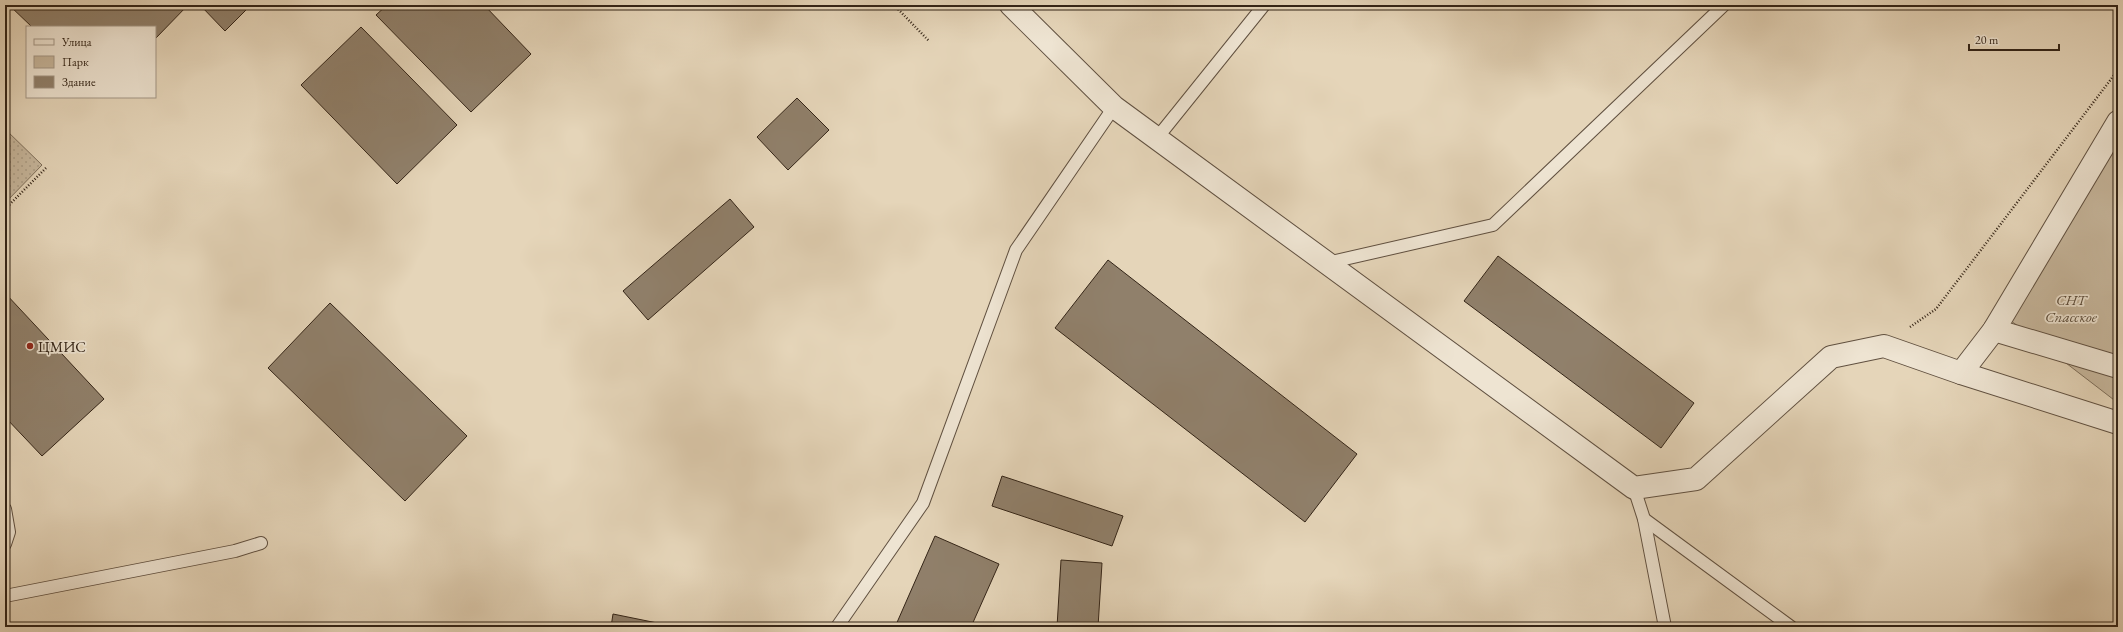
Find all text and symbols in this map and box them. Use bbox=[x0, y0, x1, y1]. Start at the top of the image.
legend bbox=[26, 26, 156, 98]
scale bar bbox=[1969, 26, 2059, 52]
text: 20 m bbox=[1975, 32, 1999, 48]
text: Улица bbox=[61, 34, 92, 50]
text: Парк bbox=[62, 54, 89, 70]
text: Здание bbox=[62, 74, 96, 90]
park label: СНТ Спасское bbox=[2045, 290, 2098, 326]
place label: ЦМИС bbox=[38, 337, 86, 356]
marker: ЦМИС bbox=[25, 341, 35, 351]

